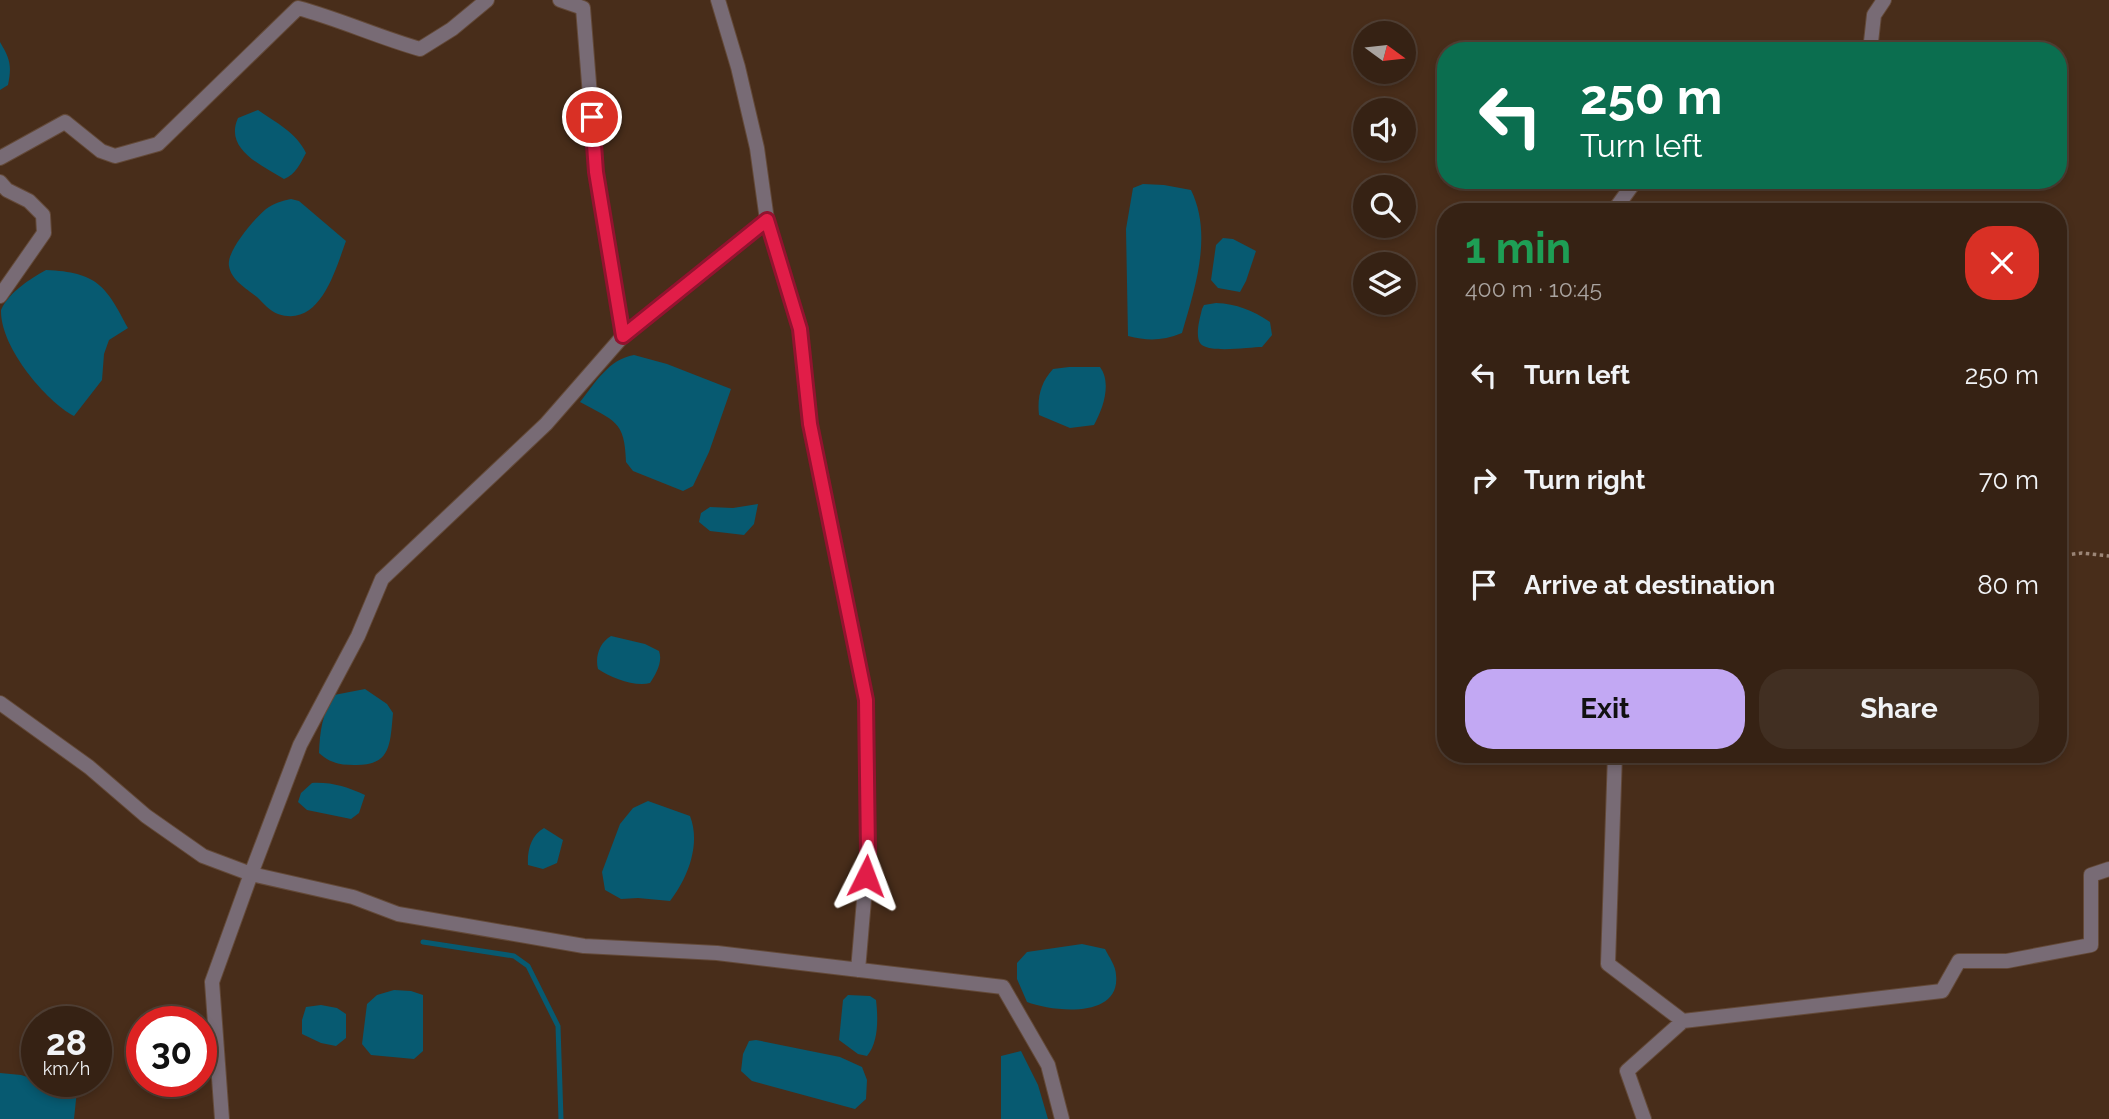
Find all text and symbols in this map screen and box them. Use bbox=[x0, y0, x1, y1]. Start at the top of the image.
north arrow bbox=[1353, 21, 1416, 84]
map controls bbox=[1353, 21, 1416, 315]
text: 250 m bbox=[1580, 68, 1722, 125]
icon: left bbox=[1465, 70, 1556, 161]
pin bbox=[562, 87, 622, 147]
icon: arrive bbox=[573, 98, 611, 136]
button: sound bbox=[1353, 98, 1416, 161]
text: Turn left bbox=[1580, 127, 1702, 164]
button: search bbox=[1353, 175, 1416, 238]
text: 1 min bbox=[1465, 224, 1571, 273]
button: close bbox=[1965, 226, 2039, 300]
button: layers bbox=[1353, 252, 1416, 315]
text: 400 m · 10:45 bbox=[1465, 275, 1602, 302]
icon: left bbox=[1465, 356, 1503, 394]
text: Turn left bbox=[1524, 360, 1630, 390]
text: 250 m bbox=[1965, 360, 2039, 390]
icon: right bbox=[1465, 461, 1503, 499]
text: Turn right bbox=[1524, 465, 1645, 495]
text: 70 m bbox=[1979, 465, 2039, 495]
icon: arrive bbox=[1465, 566, 1503, 604]
text: Arrive at destination bbox=[1524, 570, 1775, 600]
text: 80 m bbox=[1977, 570, 2039, 600]
button: Exit bbox=[1465, 669, 1745, 749]
button: Share bbox=[1759, 669, 2039, 749]
position arrow bbox=[829, 839, 903, 913]
speed limit sign: 30 bbox=[126, 1006, 217, 1097]
text: 28 bbox=[46, 1022, 87, 1063]
text: km/h bbox=[43, 1058, 90, 1079]

